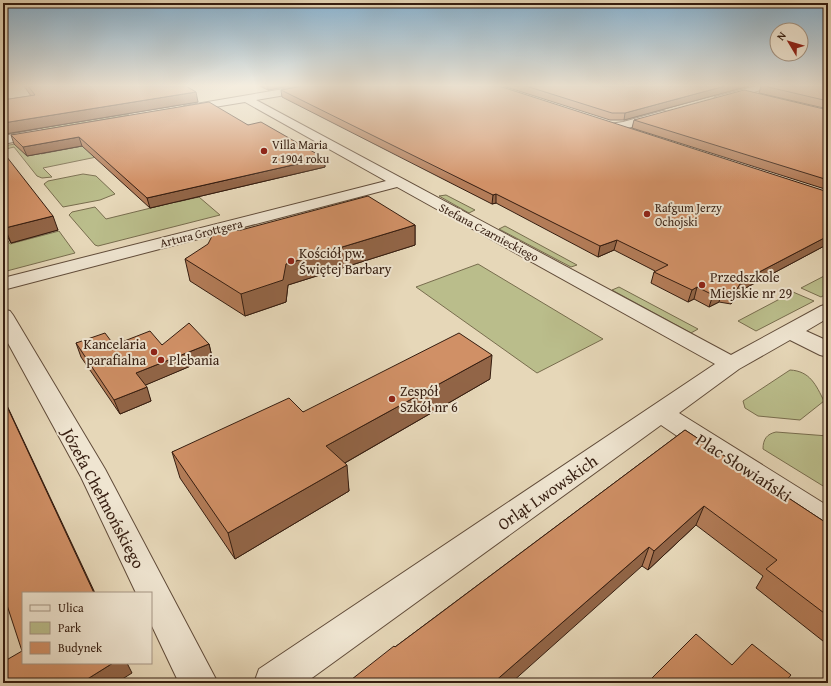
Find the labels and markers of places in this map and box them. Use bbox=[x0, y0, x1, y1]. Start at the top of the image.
place label: Villa Maria z 1904 roku bbox=[272, 136, 330, 167]
marker: Villa Maria z 1904 roku bbox=[259, 146, 269, 156]
place label: Rafgum Jerzy Ochojski bbox=[655, 199, 722, 230]
marker: Rafgum Jerzy Ochojski bbox=[642, 209, 652, 219]
place label: Kościół pw. Świętej Barbary bbox=[299, 243, 392, 279]
marker: Kościół pw. Świętej Barbary bbox=[286, 256, 296, 266]
place label: Przedszkole Miejskie nr 29 bbox=[710, 267, 792, 303]
marker: Przedszkole Miejskie nr 29 bbox=[697, 280, 707, 290]
place label: Kancelaria parafialna bbox=[84, 334, 146, 370]
marker: Kancelaria parafialna bbox=[149, 347, 159, 357]
place label: Plebania bbox=[169, 350, 220, 370]
marker: Plebania bbox=[156, 355, 166, 365]
place label: Zespół Szkół nr 6 bbox=[400, 381, 458, 417]
marker: Zespół Szkół nr 6 bbox=[387, 394, 397, 404]

